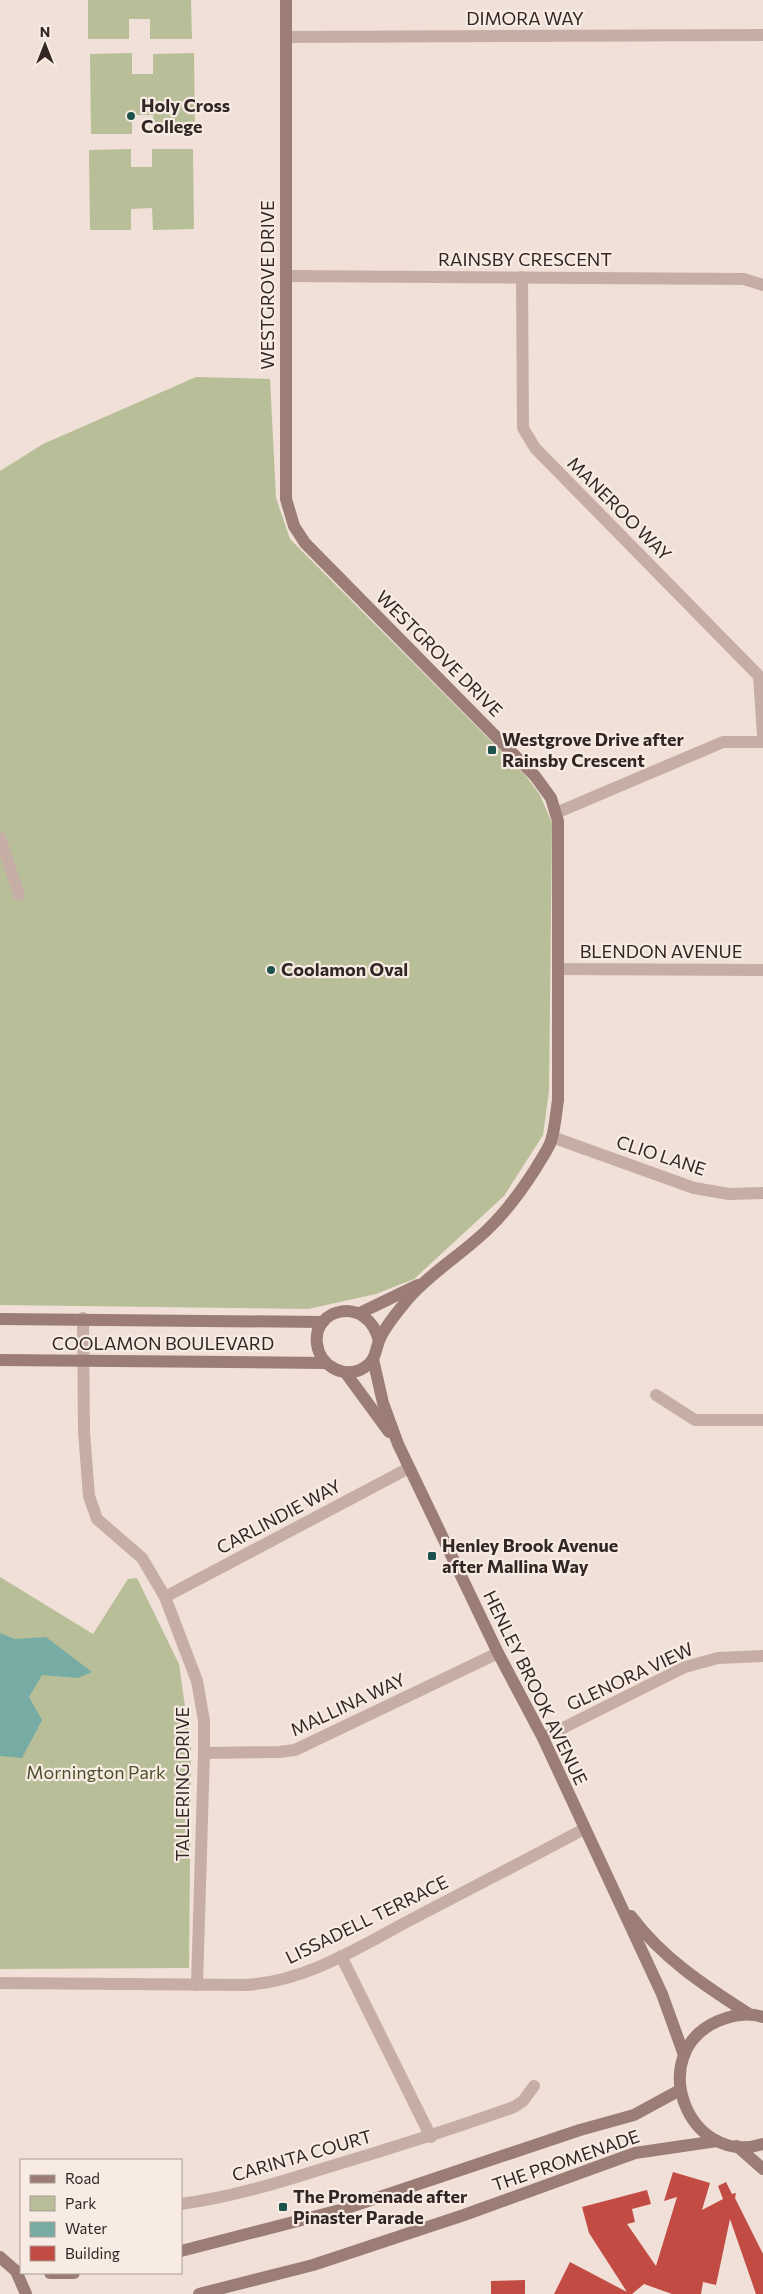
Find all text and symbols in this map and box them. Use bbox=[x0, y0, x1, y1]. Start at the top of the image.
street label: DIMORA WAY bbox=[466, 7, 584, 29]
north arrow bbox=[20, 20, 70, 70]
text: N bbox=[40, 23, 50, 40]
place label: Holy Cross College bbox=[141, 94, 230, 137]
marker: Holy Cross College bbox=[125, 110, 137, 122]
street label: WESTGROVE DRIVE bbox=[256, 200, 278, 370]
street label: RAINSBY CRESCENT bbox=[438, 248, 612, 270]
street label: MANEROO WAY bbox=[563, 452, 677, 565]
street label: WESTGROVE DRIVE bbox=[372, 586, 507, 721]
place label: Westgrove Drive after Rainsby Crescent bbox=[502, 728, 685, 771]
marker: Westgrove Drive after Rainsby Crescent bbox=[486, 744, 498, 756]
street label: BLENDON AVENUE bbox=[580, 940, 742, 962]
place label: Coolamon Oval bbox=[281, 958, 408, 980]
marker: Coolamon Oval bbox=[265, 964, 277, 976]
street label: CLIO LANE bbox=[614, 1130, 709, 1180]
street label: COOLAMON BOULEVARD bbox=[52, 1332, 274, 1354]
street label: CARLINDIE WAY bbox=[213, 1474, 345, 1558]
place label: Henley Brook Avenue after Mallina Way bbox=[442, 1534, 618, 1577]
marker: Henley Brook Avenue after Mallina Way bbox=[426, 1550, 438, 1562]
street label: HENLEY BROOK AVENUE bbox=[479, 1587, 593, 1788]
street label: GLENORA VIEW bbox=[563, 1637, 696, 1715]
street label: MALLINA WAY bbox=[287, 1668, 409, 1740]
street label: TALLERING DRIVE bbox=[171, 1707, 193, 1861]
park label: Mornington Park bbox=[26, 1761, 166, 1783]
street label: LISSADELL TERRACE bbox=[282, 1870, 451, 1968]
street label: CARINTA COURT bbox=[229, 2125, 374, 2186]
street label: THE PROMENADE bbox=[489, 2125, 642, 2196]
legend bbox=[20, 2159, 182, 2274]
text: Road bbox=[65, 2169, 100, 2187]
place label: The Promenade after Pinaster Parade bbox=[293, 2185, 468, 2228]
text: Park bbox=[65, 2194, 96, 2212]
marker: The Promenade after Pinaster Parade bbox=[277, 2201, 289, 2213]
text: Water bbox=[65, 2219, 107, 2237]
text: Building bbox=[65, 2244, 120, 2262]

